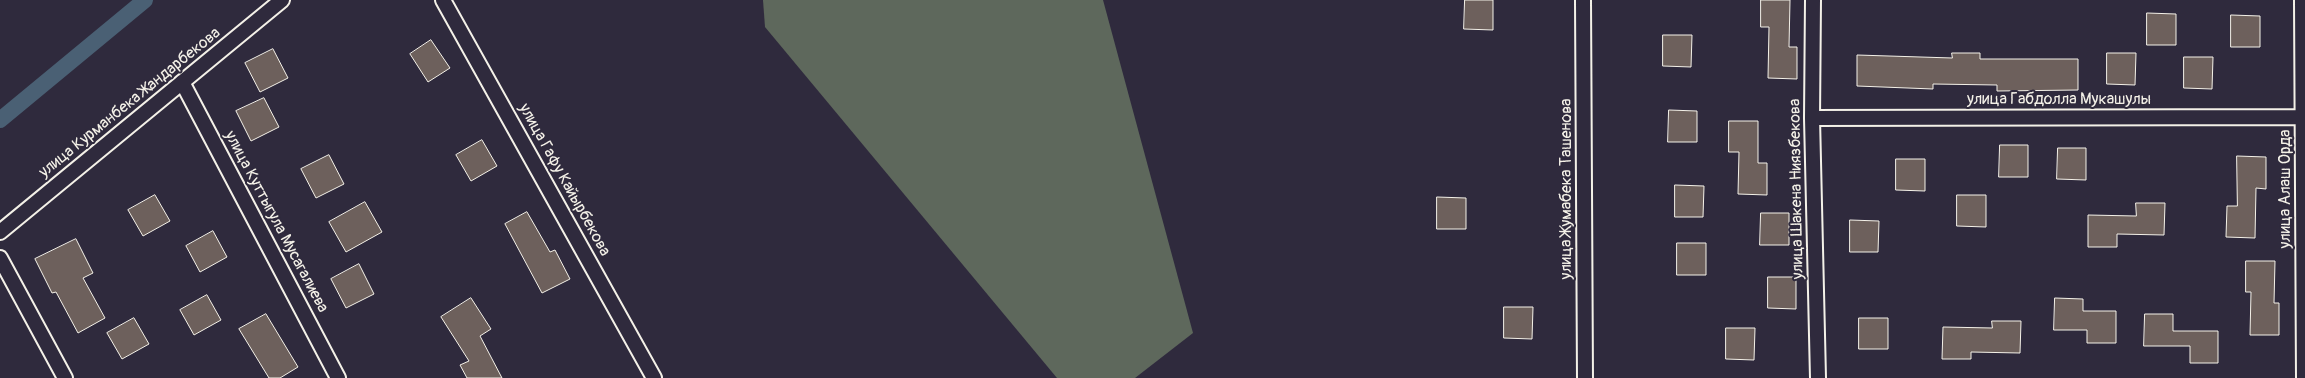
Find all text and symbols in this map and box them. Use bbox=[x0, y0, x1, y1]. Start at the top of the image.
street label: улица Курманбека Жандарбекова bbox=[35, 24, 225, 182]
street label: улица Габдолла Мукашулы bbox=[1967, 90, 2151, 110]
street label: улица Жумабека Ташенова bbox=[1557, 99, 1577, 279]
street label: улица Шакена Ниязбекова bbox=[1786, 99, 1808, 279]
street label: улица Гафу Кайырбекова bbox=[514, 100, 614, 260]
street label: улица Куттыгула Мусагалиева bbox=[220, 128, 332, 316]
street label: улица Алаш Орда bbox=[2276, 129, 2296, 249]

